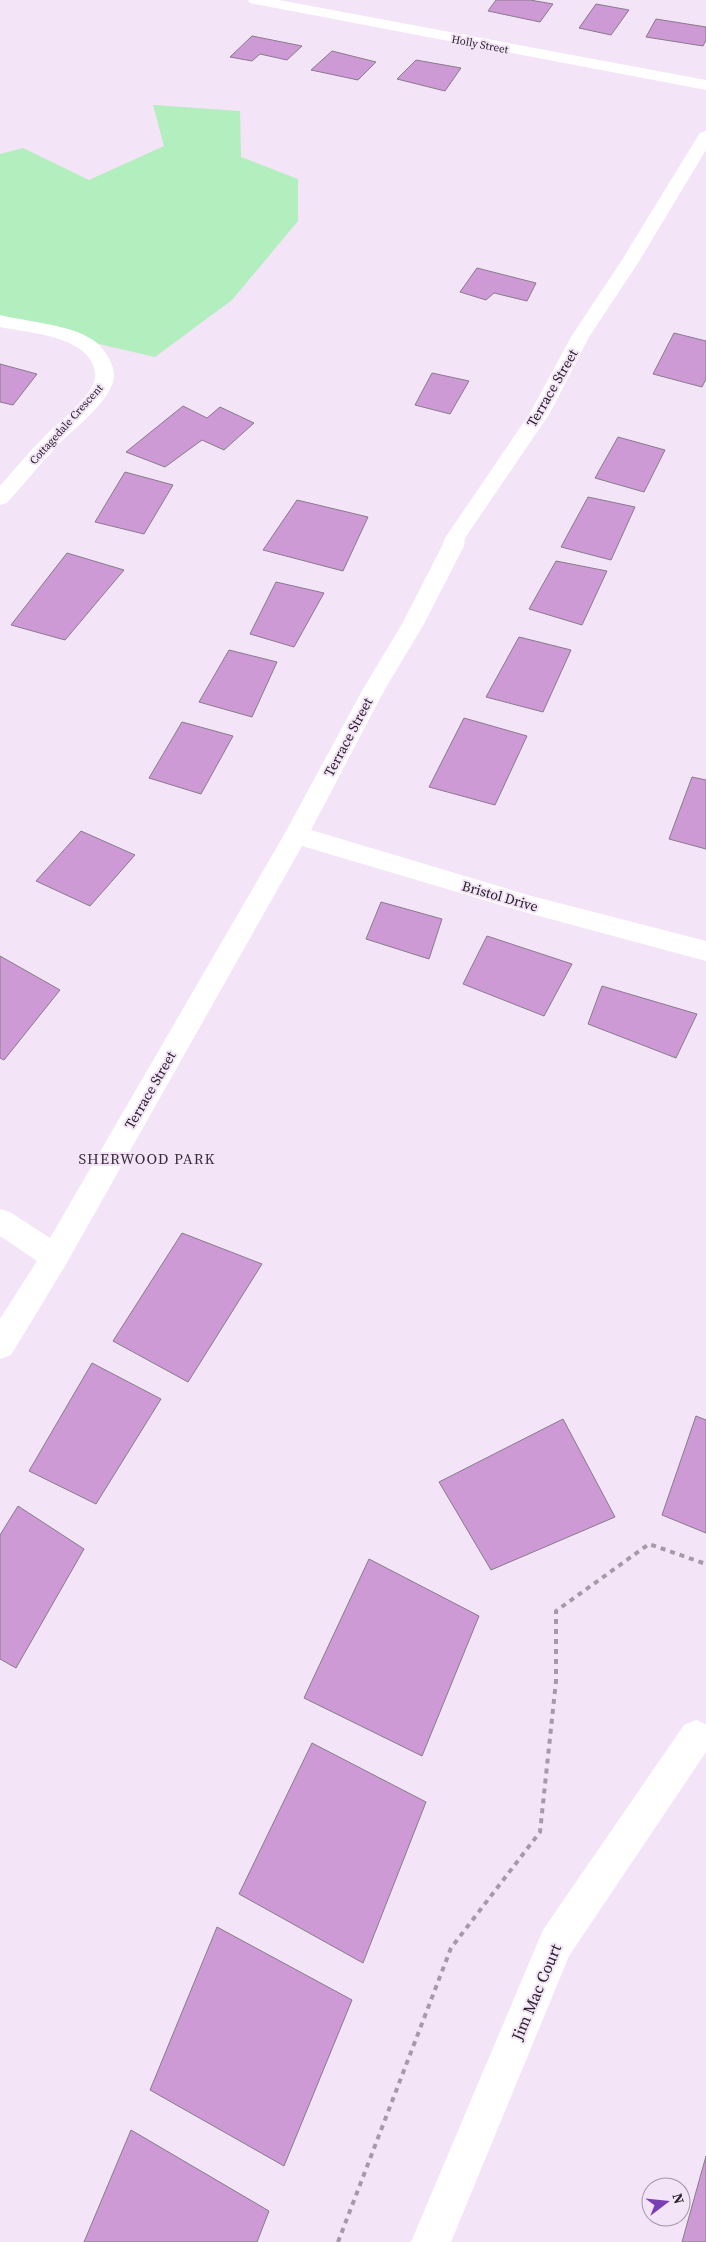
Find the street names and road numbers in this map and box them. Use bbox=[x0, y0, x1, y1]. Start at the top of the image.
street label: Holly Street bbox=[450, 32, 510, 57]
street label: Terrace Street bbox=[522, 345, 583, 431]
street label: Cottagedale Crescent bbox=[26, 381, 107, 468]
street label: Terrace Street bbox=[319, 694, 377, 780]
street label: Bristol Drive bbox=[460, 876, 540, 916]
street label: Terrace Street bbox=[120, 1047, 181, 1133]
street label: Jim Mac Court bbox=[505, 1940, 567, 2045]

